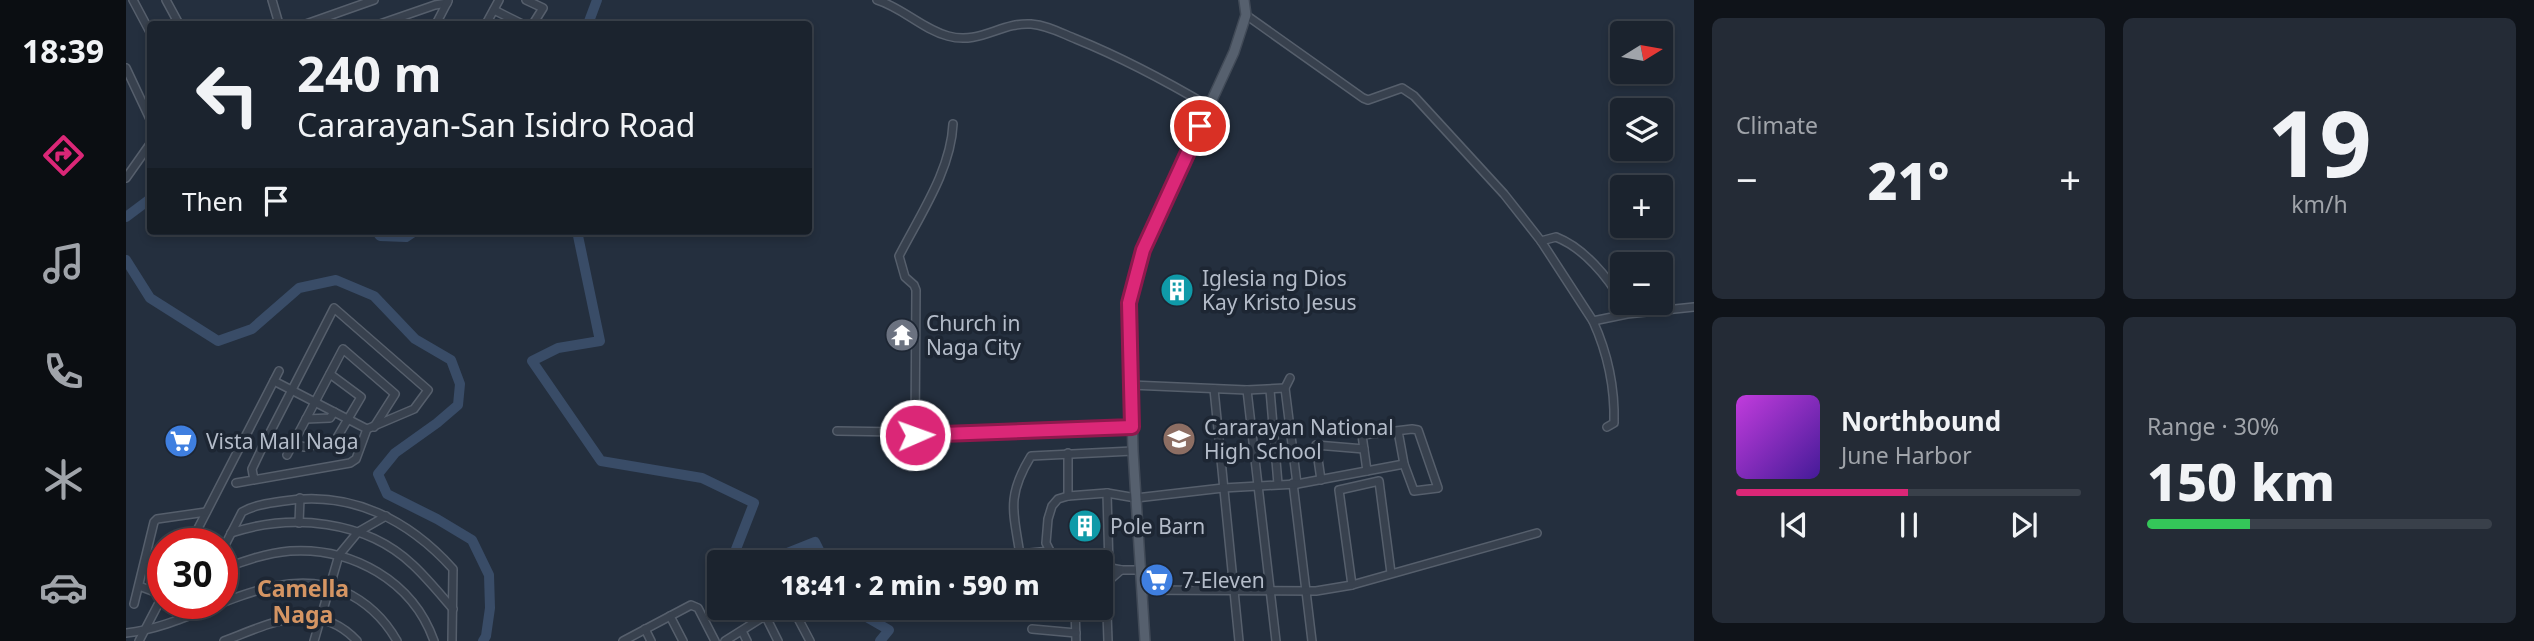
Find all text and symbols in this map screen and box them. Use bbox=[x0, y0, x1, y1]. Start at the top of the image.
north arrow bbox=[1610, 21, 1673, 84]
map controls bbox=[1610, 21, 1673, 315]
text: 18:39 bbox=[22, 29, 104, 72]
text: 240 m bbox=[297, 40, 442, 106]
icon: left bbox=[182, 49, 273, 140]
text: 19 bbox=[2267, 80, 2372, 204]
pin bbox=[1170, 96, 1230, 156]
button: layers bbox=[1610, 98, 1673, 161]
text: Cararayan-San Isidro Road bbox=[297, 103, 695, 146]
icon: arrive bbox=[1181, 107, 1219, 145]
text: Climate bbox=[1736, 109, 1818, 141]
icon: directions bbox=[39, 131, 88, 180]
text: 21° bbox=[1867, 144, 1950, 215]
text: − bbox=[1736, 153, 1758, 205]
text: + bbox=[2059, 153, 2081, 205]
button: + bbox=[1610, 175, 1673, 238]
icon: arrive bbox=[257, 182, 295, 220]
text: Then bbox=[182, 183, 243, 219]
text: km/h bbox=[2291, 188, 2348, 220]
icon: music bbox=[39, 239, 88, 288]
button: − bbox=[1610, 252, 1673, 315]
place label: Iglesia ng Dios Kay Kristo Jesus bbox=[1202, 264, 1357, 316]
building icon: Iglesia ng Dios Kay Kristo Jesus bbox=[1158, 271, 1196, 309]
place label: Church in Naga City bbox=[926, 309, 1021, 361]
temple icon: Church in Naga City bbox=[883, 316, 921, 354]
icon: phone bbox=[39, 347, 88, 396]
position arrow bbox=[878, 398, 952, 472]
text: Northbound bbox=[1841, 403, 2001, 439]
text: Range · 30% bbox=[2147, 410, 2279, 442]
place label: Cararayan National High School bbox=[1204, 413, 1394, 465]
school or university icon: Cararayan National High School bbox=[1160, 420, 1198, 458]
supermarket icon: Vista Mall Naga bbox=[162, 422, 200, 460]
place label: Vista Mall Naga bbox=[206, 427, 358, 455]
text: June Harbor bbox=[1841, 439, 1972, 471]
text: 150 km bbox=[2147, 445, 2335, 516]
icon: climate bbox=[39, 455, 88, 504]
icon: previous bbox=[1775, 506, 1813, 544]
icon: pause bbox=[1890, 506, 1928, 544]
icon: next bbox=[2005, 506, 2043, 544]
building icon: Pole Barn bbox=[1066, 507, 1104, 545]
place label: Pole Barn bbox=[1110, 512, 1205, 540]
speed limit sign: 30 bbox=[147, 528, 238, 619]
supermarket icon: 7-Eleven bbox=[1138, 561, 1176, 599]
icon: car bbox=[39, 563, 88, 612]
place label: 7-Eleven bbox=[1182, 566, 1265, 594]
text: 18:41 · 2 min · 590 m bbox=[780, 567, 1040, 603]
district label: Camella Naga bbox=[257, 572, 349, 630]

